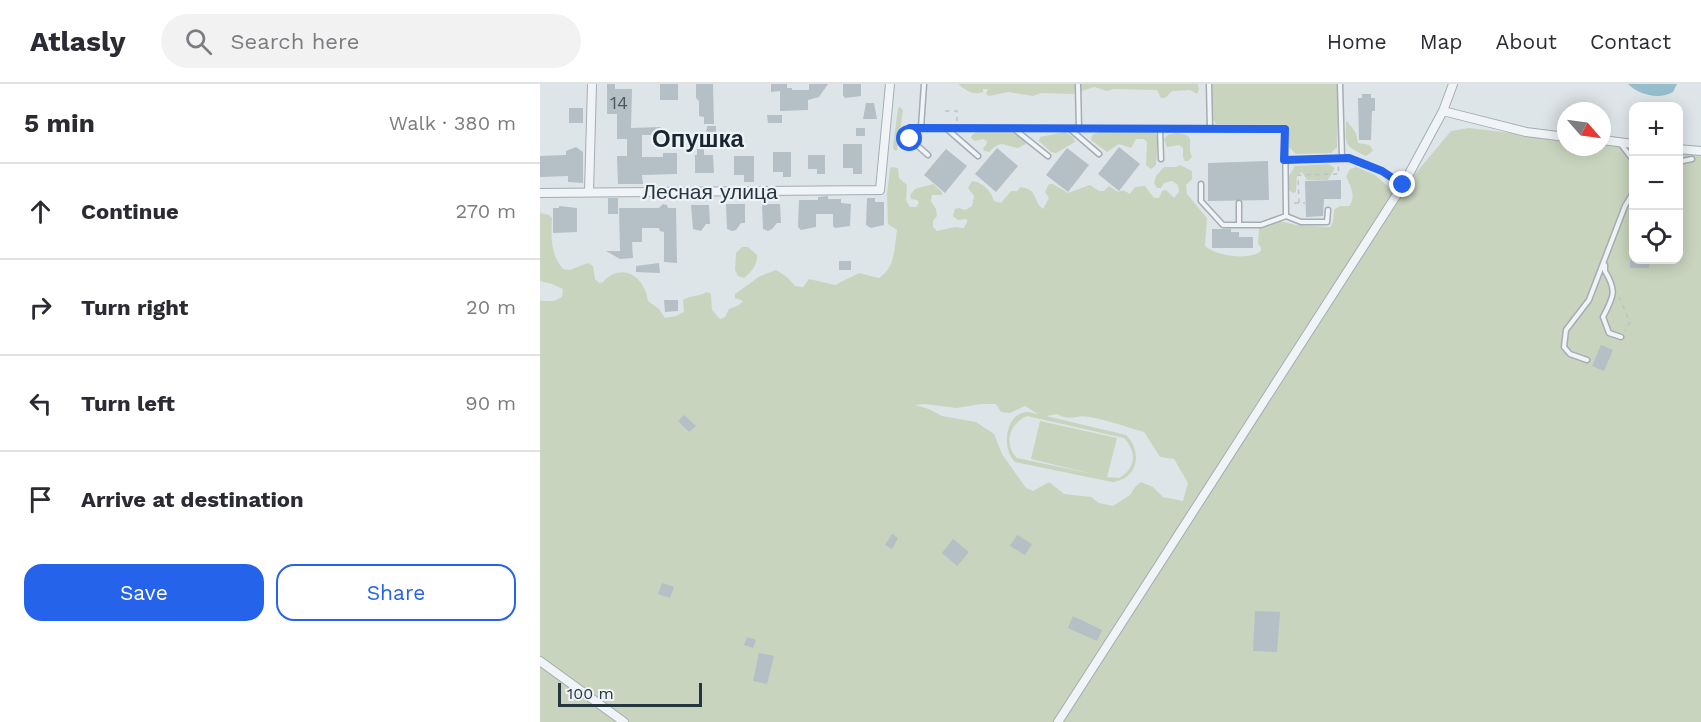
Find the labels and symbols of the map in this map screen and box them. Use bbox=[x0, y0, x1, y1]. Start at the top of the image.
house number: 14 bbox=[610, 92, 628, 113]
north arrow bbox=[1557, 102, 1611, 156]
district label: Опушка bbox=[652, 125, 745, 153]
route start bbox=[896, 125, 922, 151]
route end bbox=[1389, 171, 1415, 197]
street label: Лесная улица bbox=[642, 179, 778, 204]
scale bar bbox=[558, 680, 702, 708]

